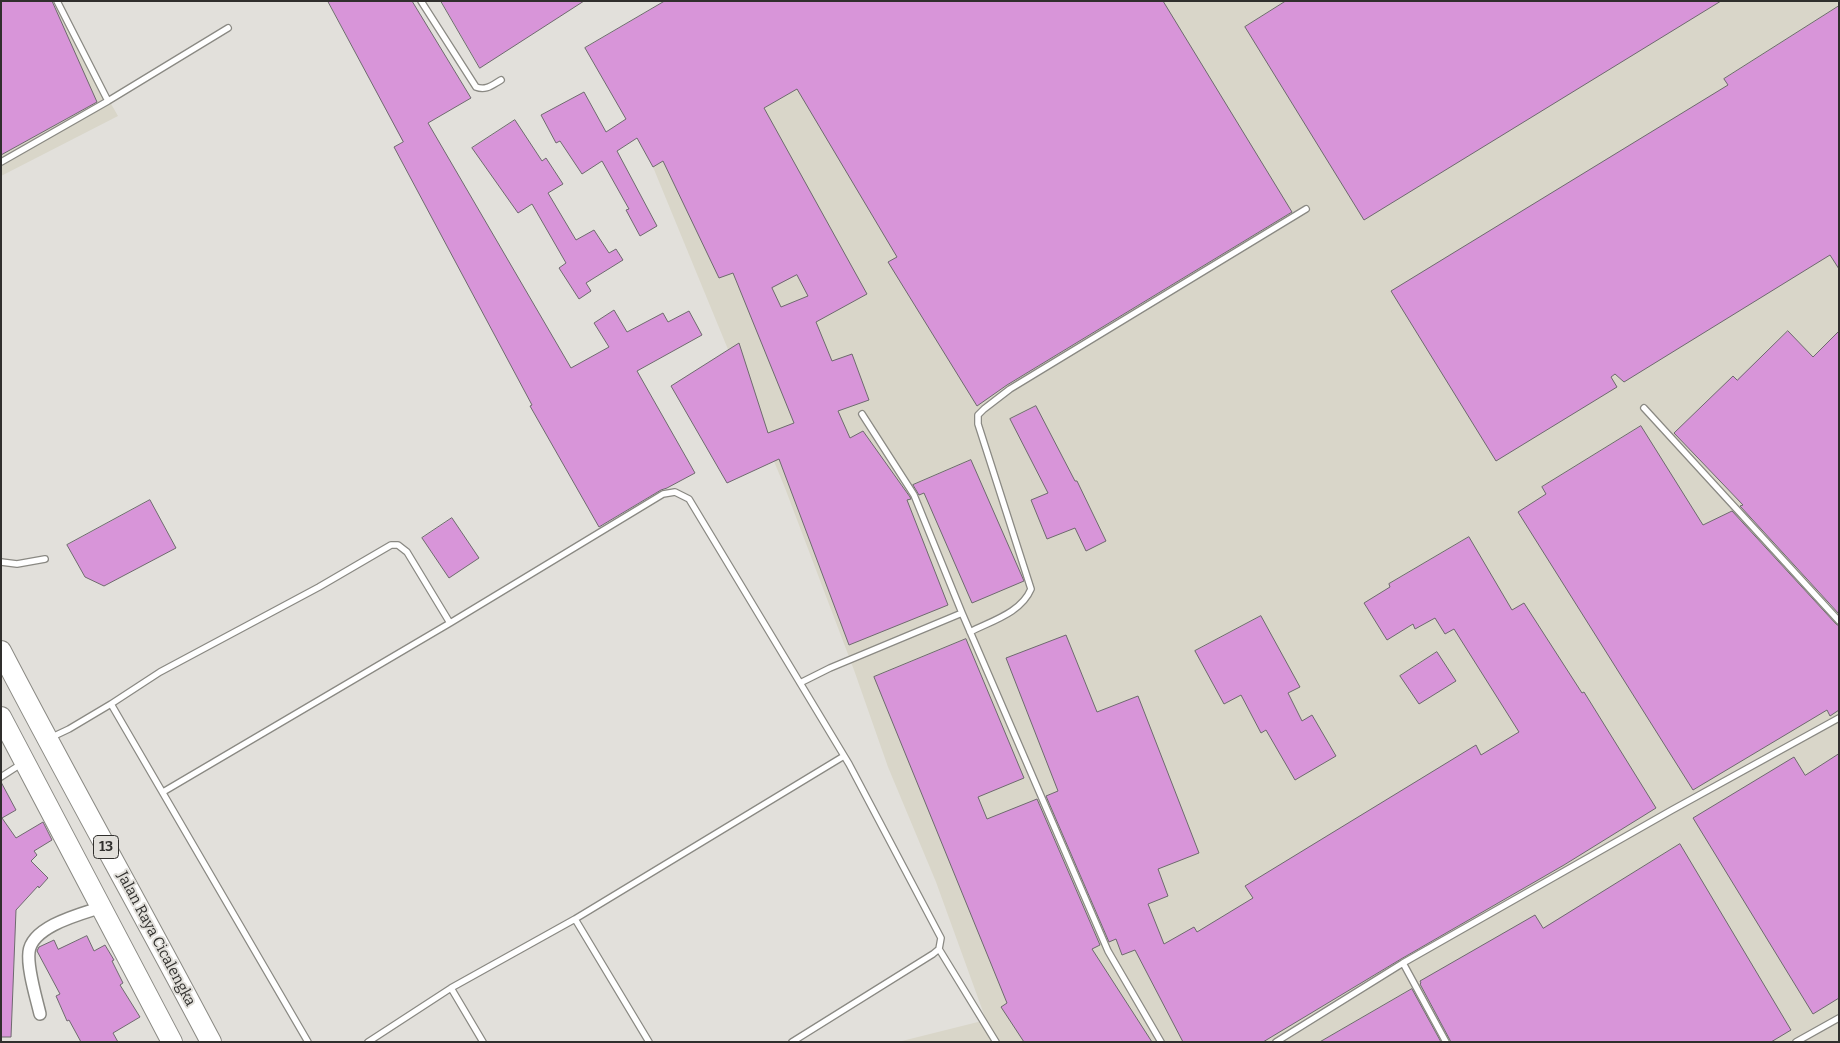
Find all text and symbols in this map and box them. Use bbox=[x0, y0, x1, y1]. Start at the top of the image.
road number: 13 bbox=[94, 836, 118, 859]
street label: Jalan Raya Cicalengka bbox=[113, 869, 199, 1009]

